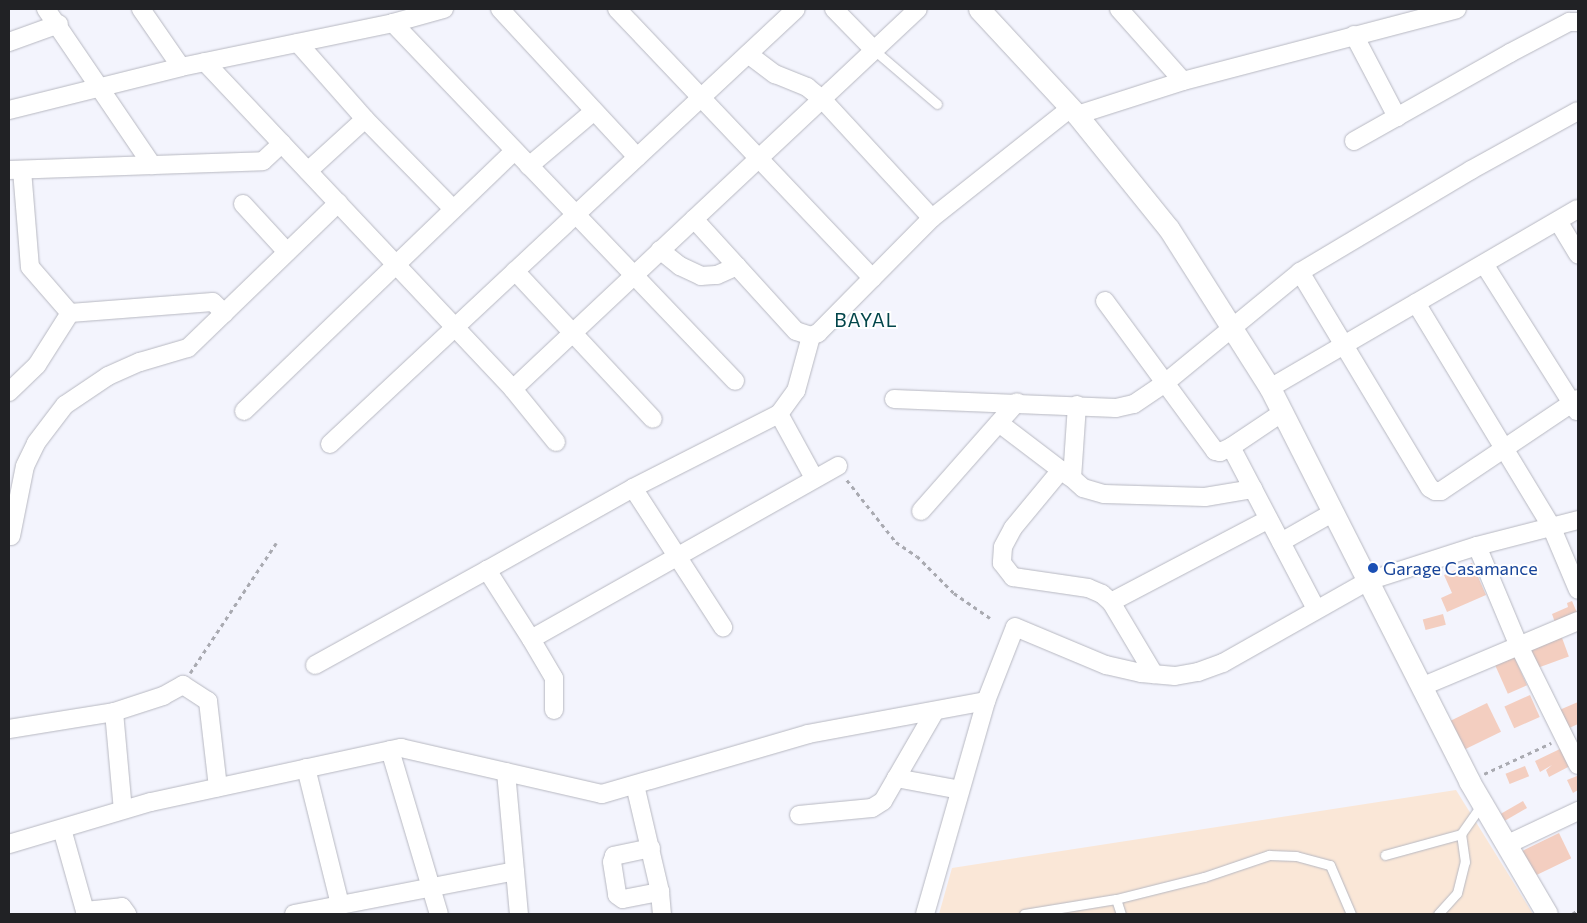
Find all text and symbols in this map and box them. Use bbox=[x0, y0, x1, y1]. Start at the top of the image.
district label: BAYAL bbox=[834, 309, 898, 331]
place label: Garage Casamance bbox=[1383, 557, 1538, 579]
marker: Garage Casamance bbox=[1367, 562, 1379, 574]

